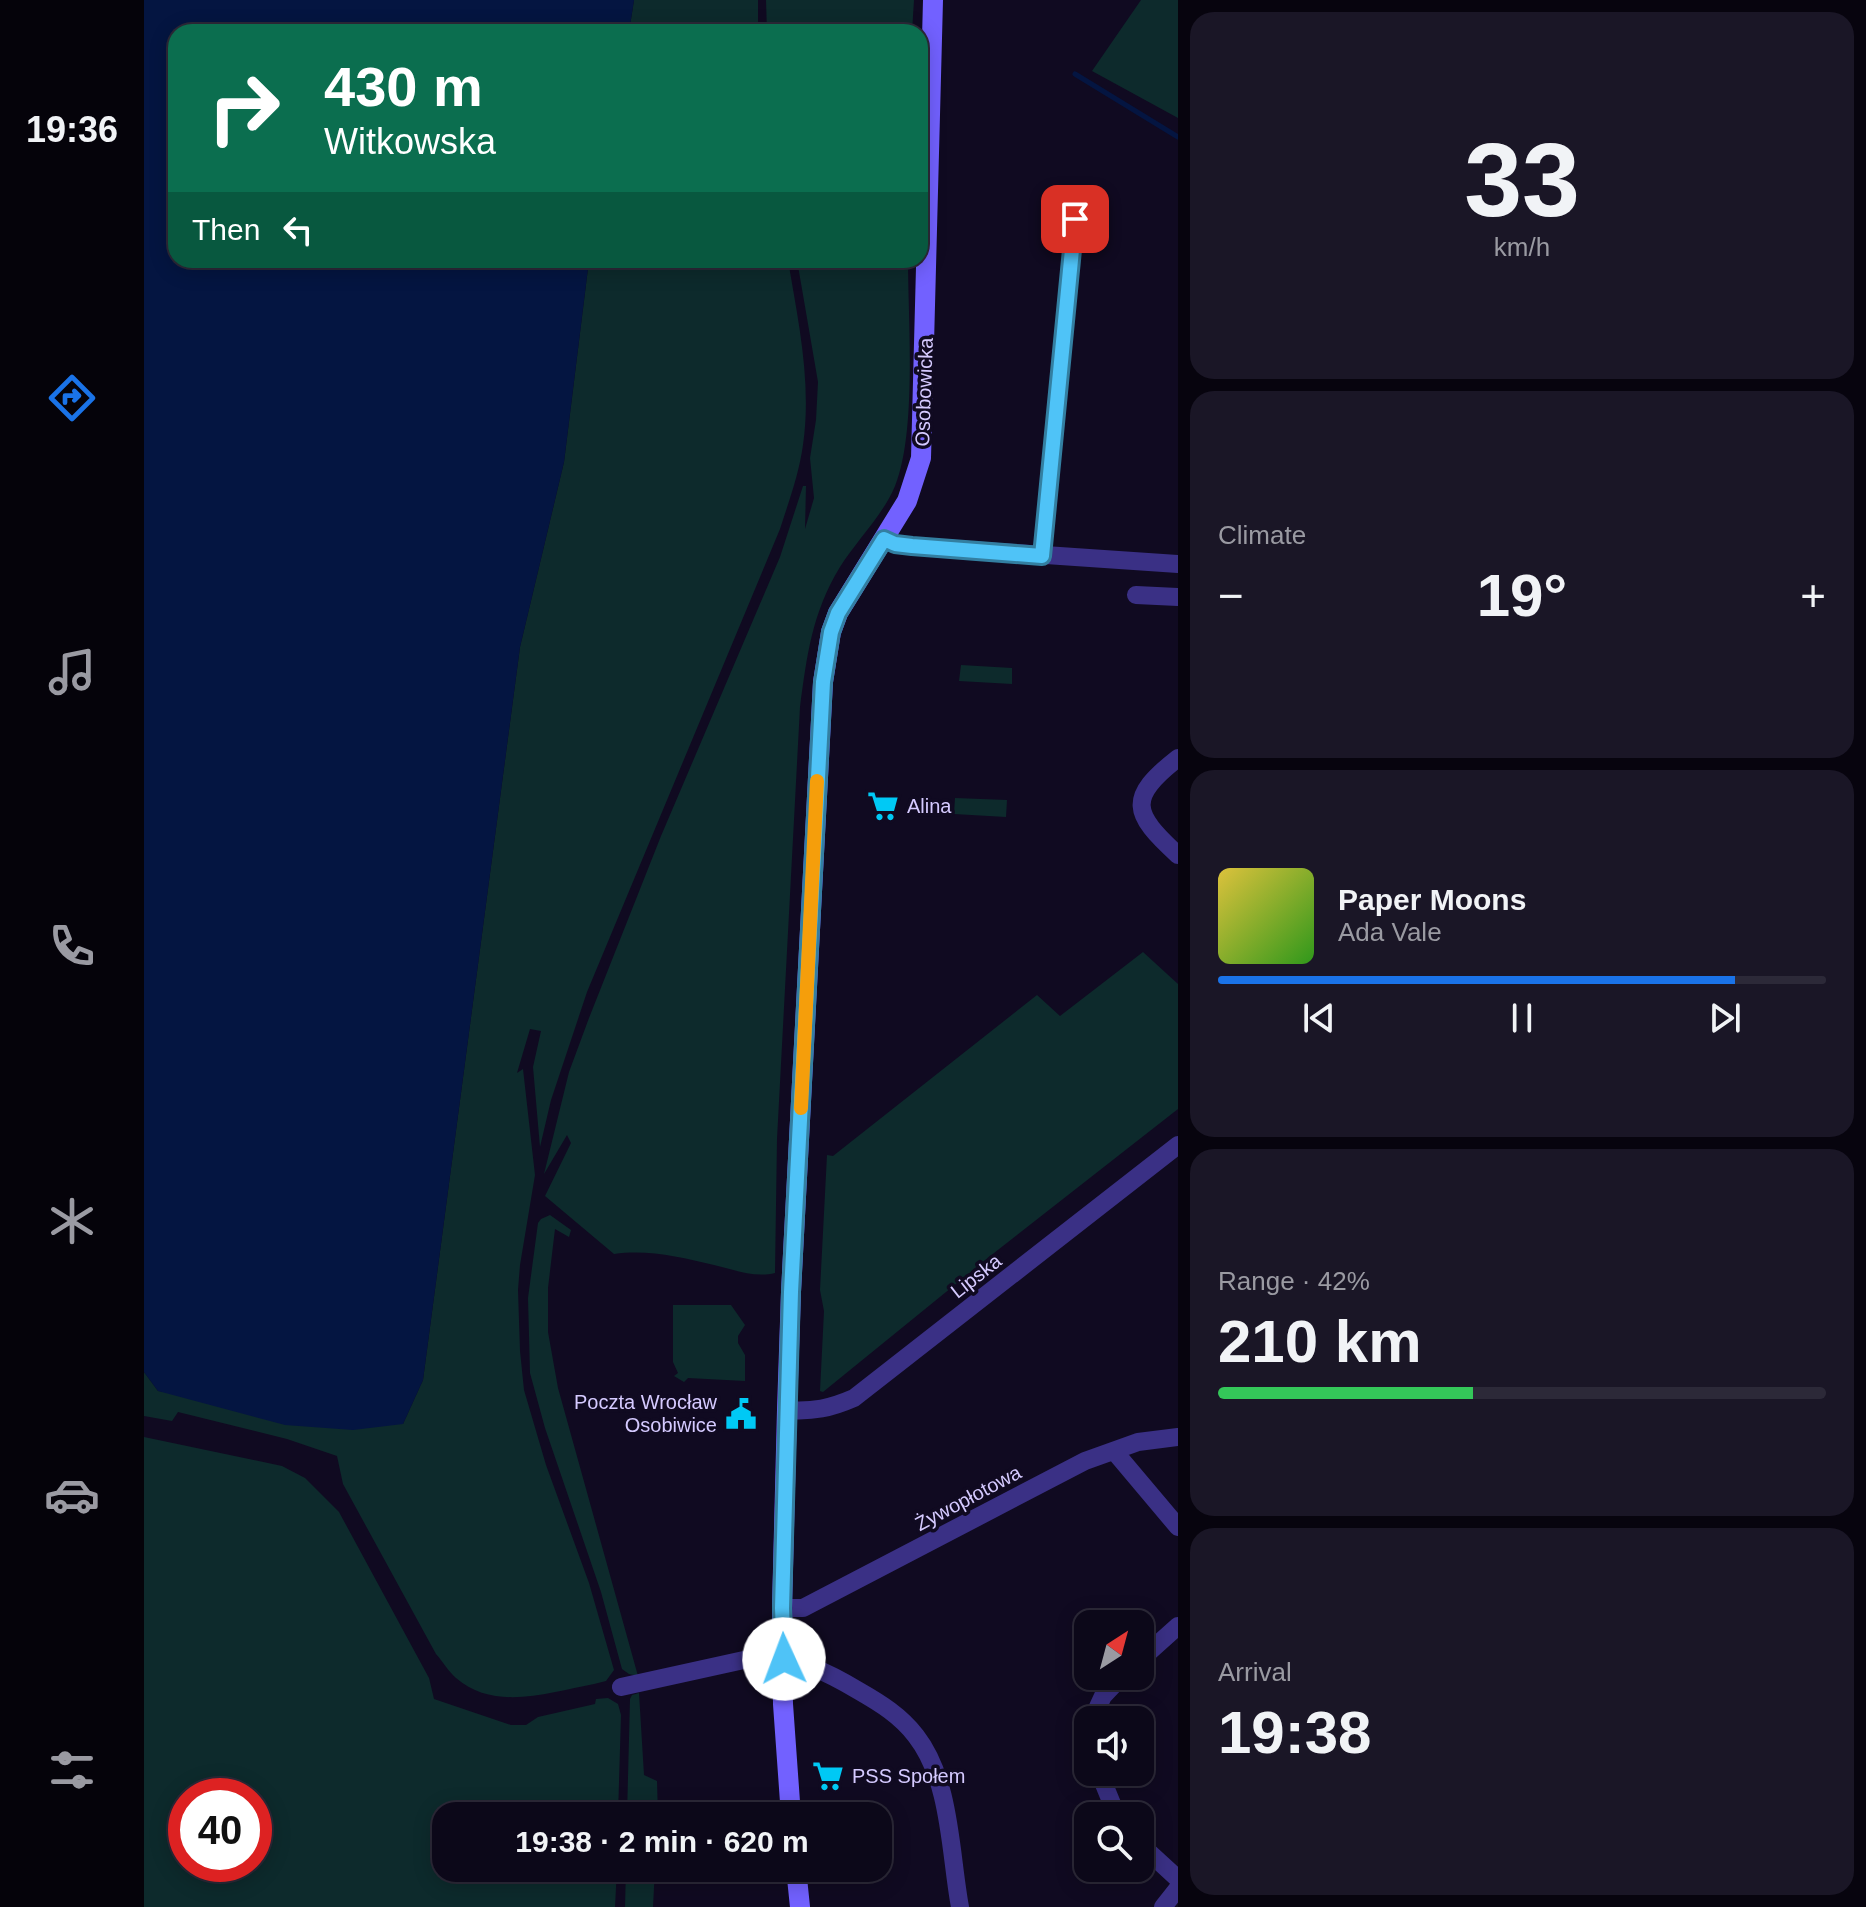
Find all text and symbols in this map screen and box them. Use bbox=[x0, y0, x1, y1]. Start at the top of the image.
text: 430 m bbox=[324, 55, 483, 118]
icon: right bbox=[192, 56, 296, 160]
text: 19:36 bbox=[26, 109, 118, 150]
text: Witkowska bbox=[324, 121, 496, 162]
text: 33 bbox=[1464, 122, 1580, 238]
pin bbox=[1041, 185, 1109, 253]
icon: arrive bbox=[1053, 197, 1097, 241]
icon: left bbox=[276, 208, 320, 252]
text: Then bbox=[192, 213, 260, 246]
text: km/h bbox=[1494, 232, 1550, 262]
street label: Osobowicka bbox=[911, 336, 937, 447]
icon: directions bbox=[44, 370, 100, 426]
text: Climate bbox=[1218, 520, 1306, 550]
text: 19° bbox=[1477, 562, 1567, 629]
text: − bbox=[1218, 571, 1244, 620]
text: + bbox=[1800, 571, 1826, 620]
icon: music bbox=[44, 644, 100, 700]
supermarket icon: Alina bbox=[866, 789, 900, 823]
place label: Alina bbox=[907, 795, 952, 817]
text: Paper Moons bbox=[1338, 883, 1526, 916]
text: Ada Vale bbox=[1338, 917, 1442, 947]
icon: phone bbox=[44, 918, 100, 974]
icon: previous bbox=[1297, 996, 1341, 1040]
icon: pause bbox=[1500, 996, 1544, 1040]
icon: next bbox=[1703, 996, 1747, 1040]
icon: climate bbox=[44, 1193, 100, 1249]
street label: Lipska bbox=[946, 1249, 1006, 1302]
text: Range · 42% bbox=[1218, 1266, 1370, 1296]
text: 210 km bbox=[1218, 1308, 1422, 1375]
place label: Poczta Wrocław Osobiwice bbox=[574, 1391, 718, 1436]
public building icon: Poczta Wrocław Osobiwice bbox=[724, 1397, 758, 1431]
street label: Żywopłotowa bbox=[911, 1460, 1025, 1535]
icon: car bbox=[44, 1467, 100, 1523]
north arrow bbox=[1074, 1610, 1154, 1690]
map controls bbox=[1074, 1610, 1154, 1882]
position arrow bbox=[742, 1617, 826, 1701]
text: Arrival bbox=[1218, 1657, 1292, 1687]
text: 19:38 bbox=[1218, 1699, 1371, 1766]
button: sound bbox=[1074, 1706, 1154, 1786]
icon: filters bbox=[44, 1742, 100, 1798]
supermarket icon: PSS Społem bbox=[811, 1759, 845, 1793]
place label: PSS Społem bbox=[852, 1765, 965, 1787]
speed limit sign: 40 bbox=[168, 1778, 272, 1882]
button: search bbox=[1074, 1802, 1154, 1882]
text: 19:38 · 2 min · 620 m bbox=[515, 1825, 809, 1858]

